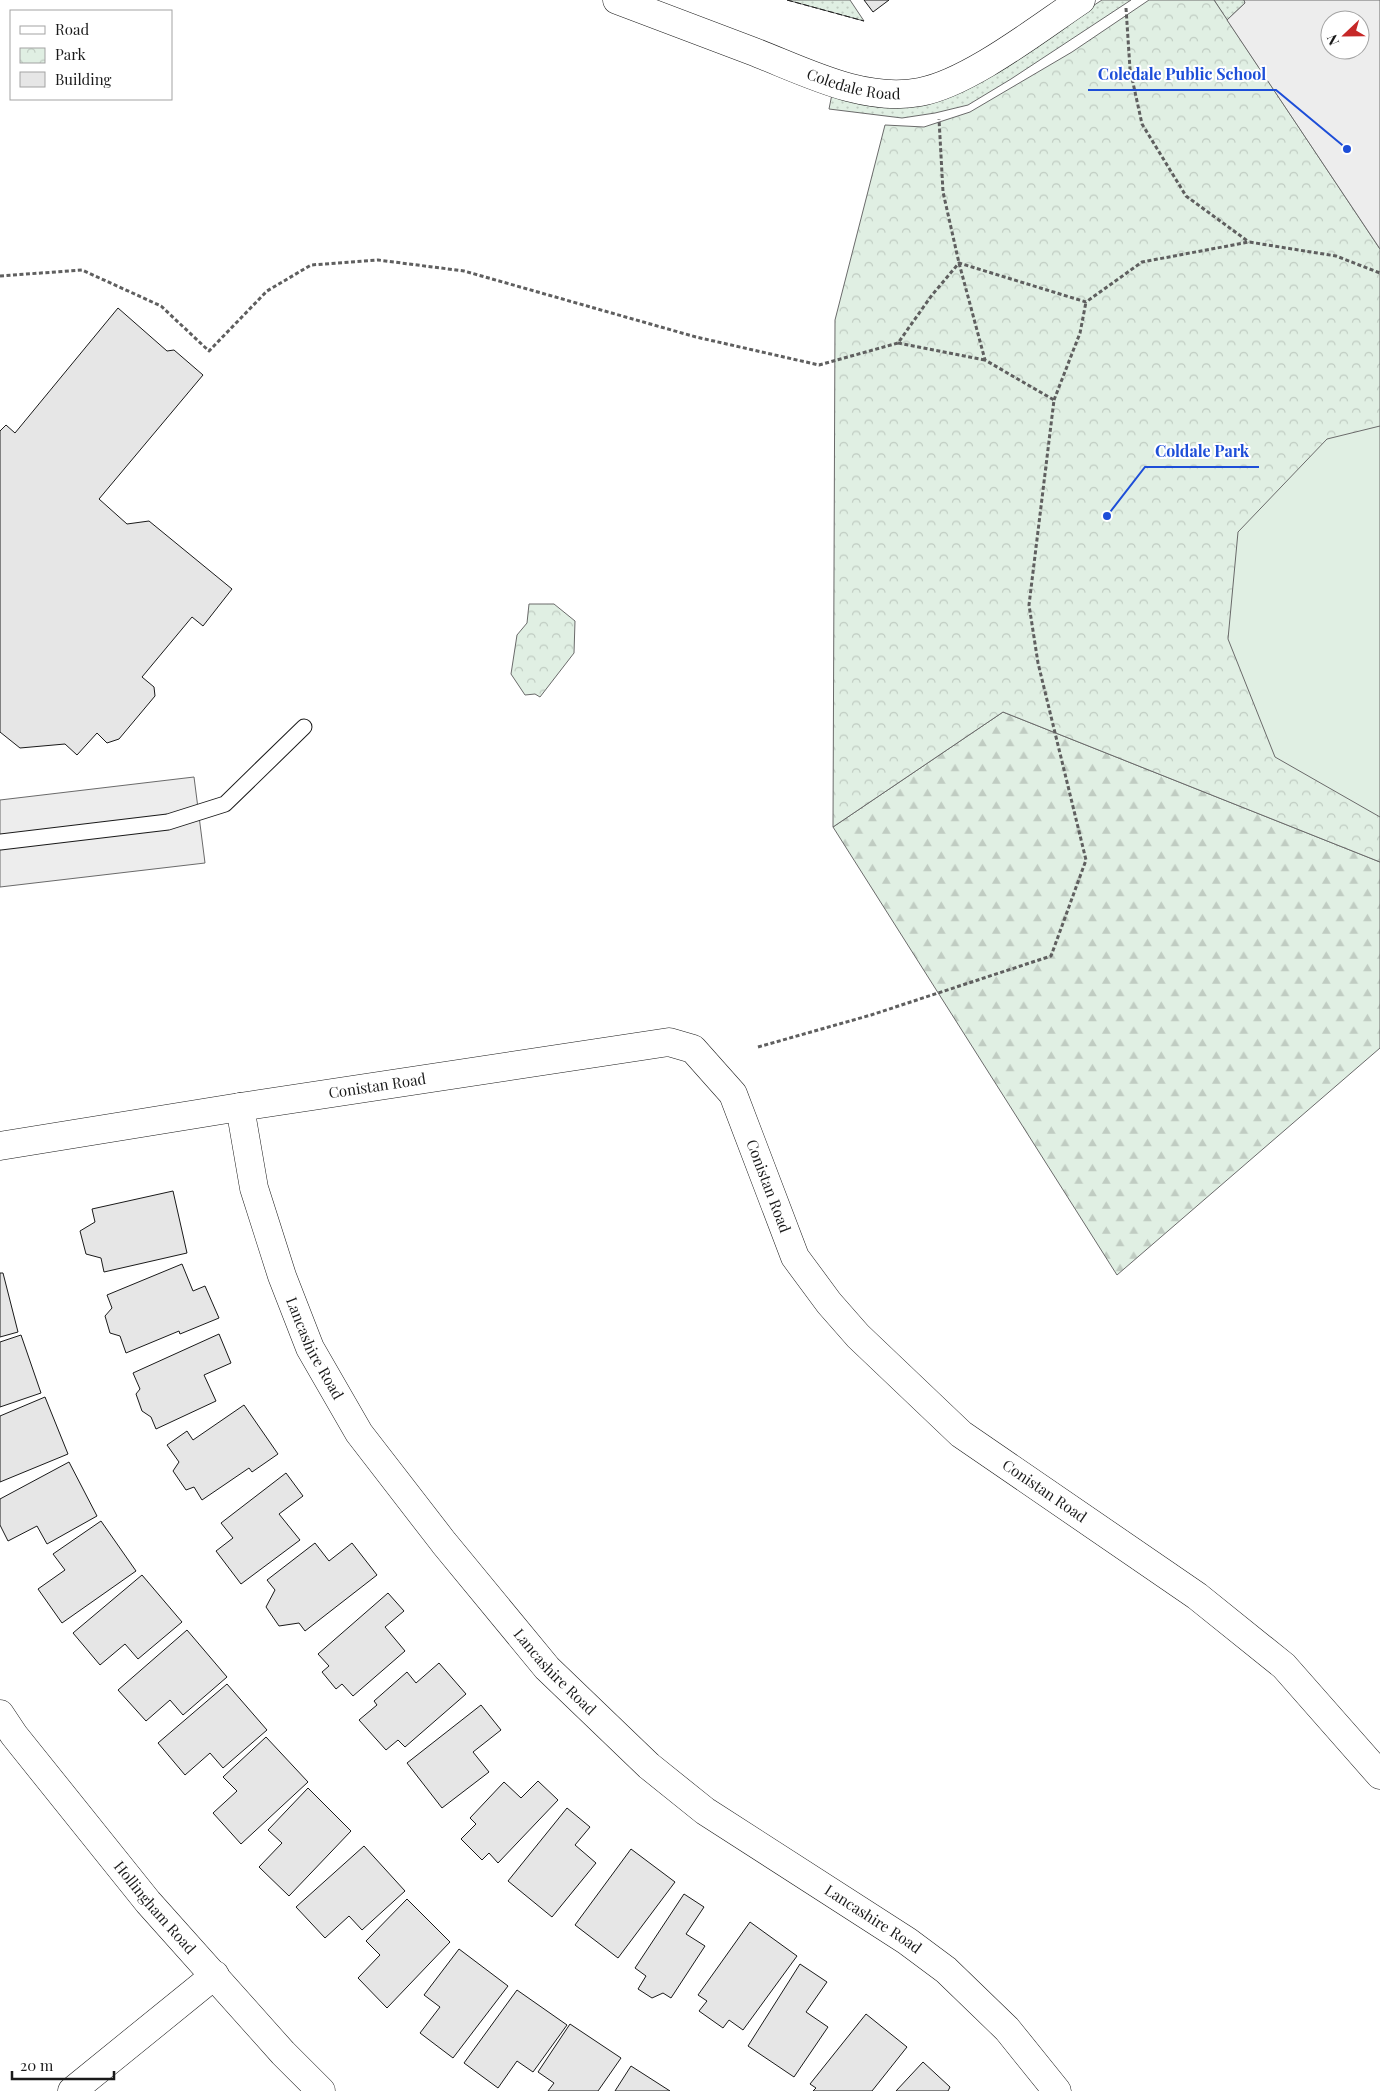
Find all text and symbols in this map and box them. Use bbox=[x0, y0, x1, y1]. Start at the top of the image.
legend bbox=[10, 10, 172, 100]
north arrow bbox=[1320, 10, 1370, 60]
text: Road bbox=[55, 19, 89, 39]
text: N bbox=[1322, 32, 1343, 48]
text: Park bbox=[55, 44, 87, 64]
callout: Coledale Public School bbox=[1088, 59, 1276, 90]
street label: Coledale Road bbox=[804, 63, 901, 103]
text: Coledale Public School bbox=[1098, 63, 1266, 84]
text: Building bbox=[55, 69, 112, 89]
callout: Coldale Park bbox=[1145, 436, 1259, 467]
text: Coldale Park bbox=[1155, 440, 1250, 461]
street label: Conistan Road bbox=[327, 1068, 428, 1102]
street label: Conistan Road bbox=[742, 1136, 796, 1236]
street label: Lancashire Road bbox=[282, 1294, 349, 1403]
street label: Conistan Road bbox=[999, 1454, 1091, 1527]
street label: Lancashire Road bbox=[510, 1624, 601, 1719]
street label: Hollingham Road bbox=[110, 1856, 201, 1958]
street label: Lancashire Road bbox=[821, 1880, 926, 1958]
scale bar bbox=[12, 2048, 115, 2080]
text: 20 m bbox=[20, 2055, 54, 2075]

